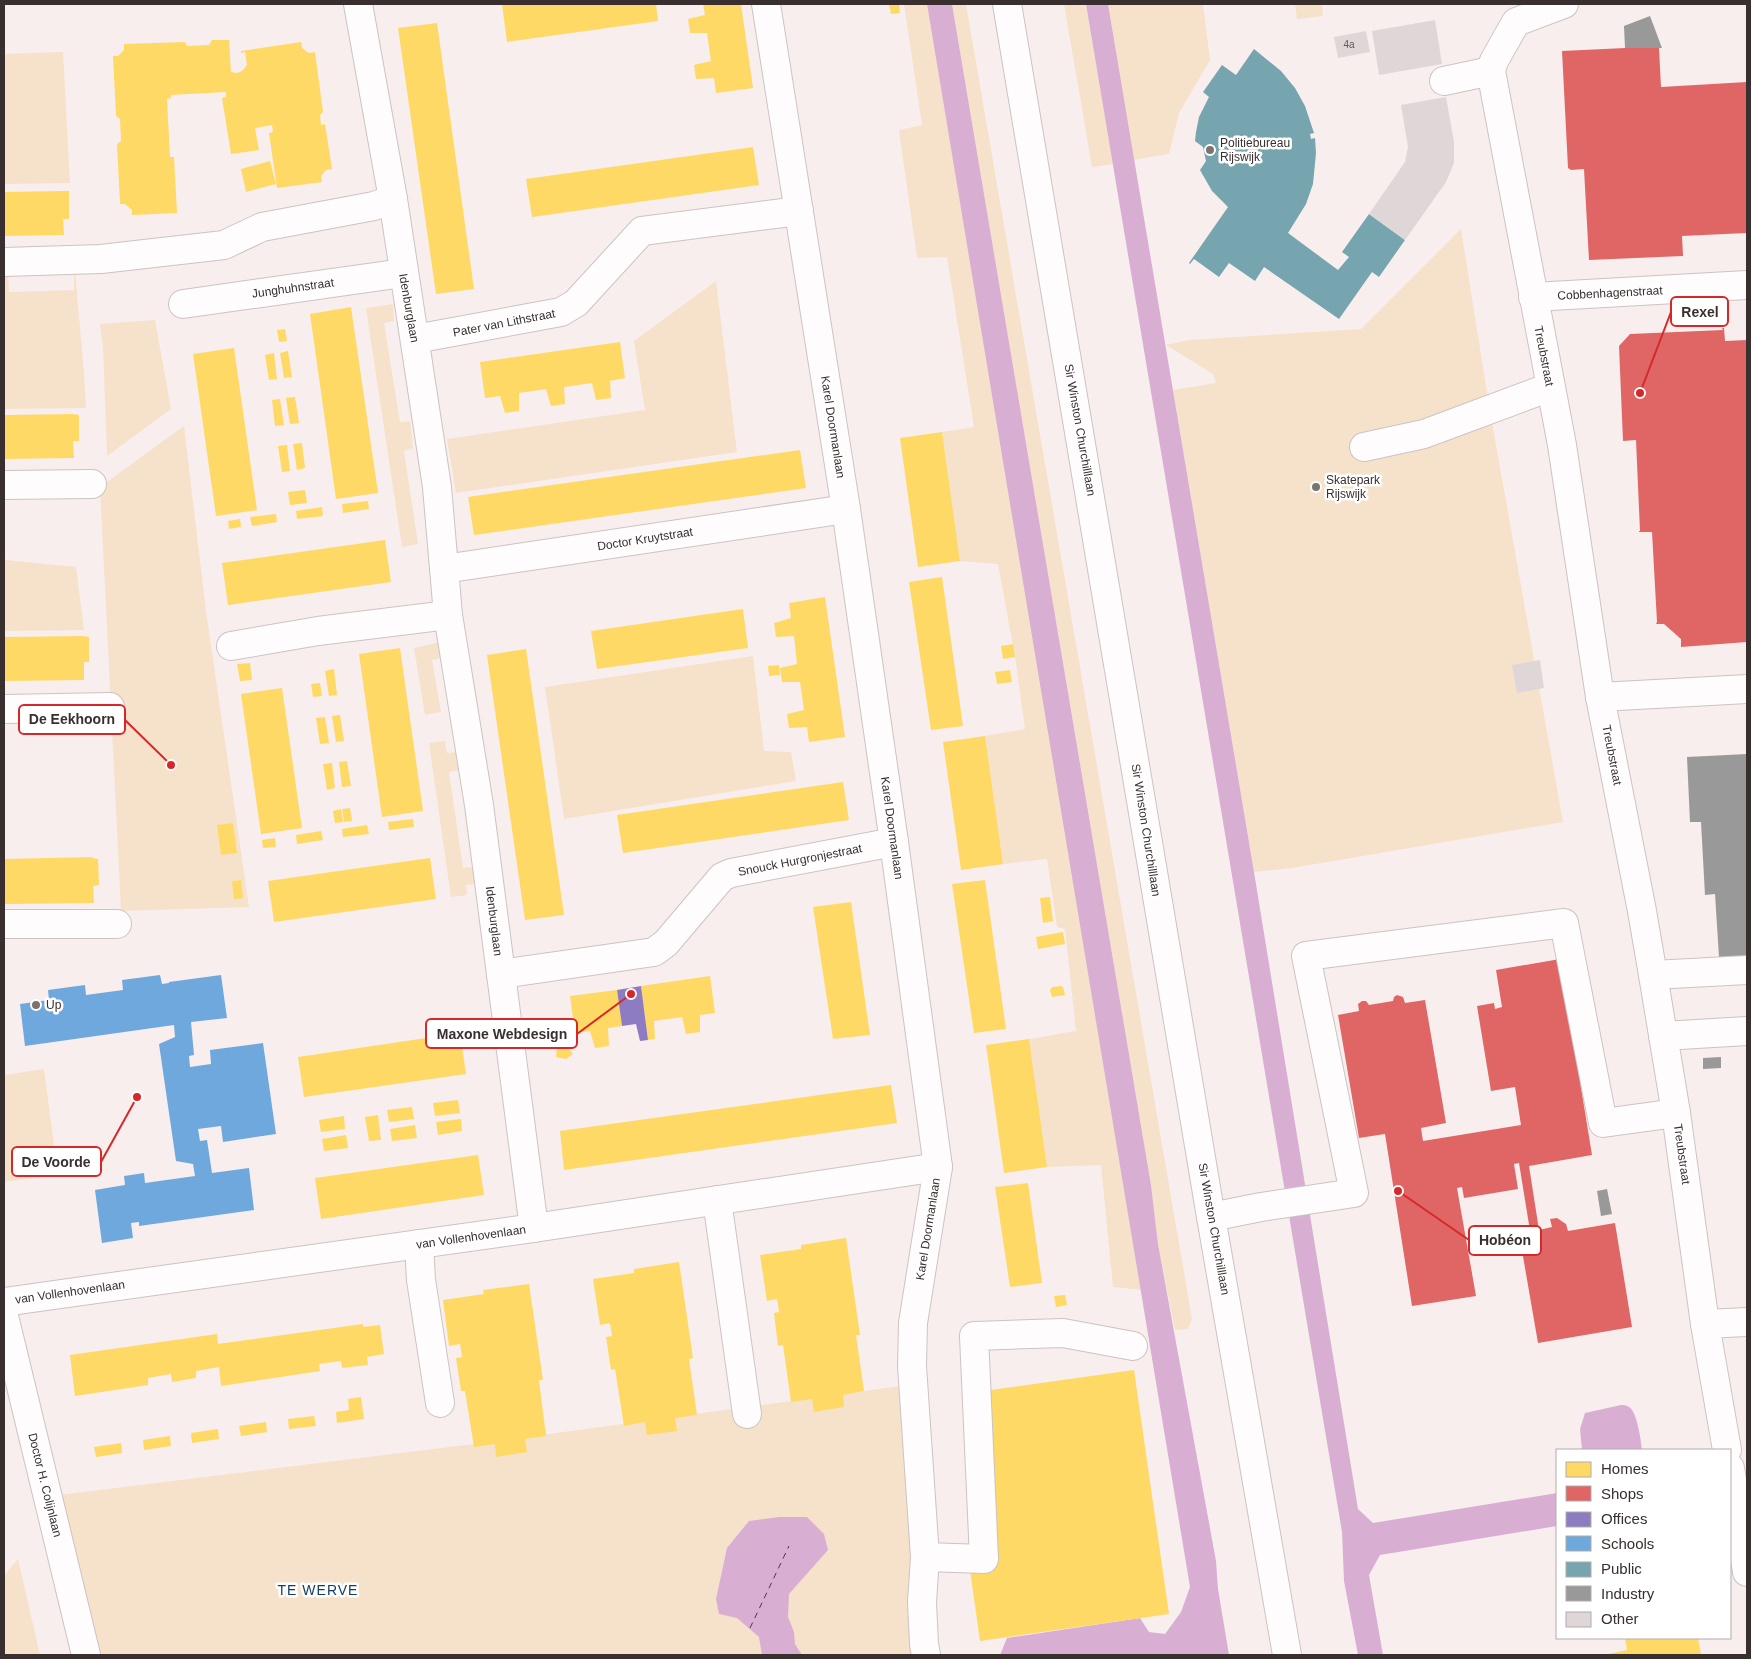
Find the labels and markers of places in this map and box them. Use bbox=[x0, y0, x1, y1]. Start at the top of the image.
place label: Politiebureau Rijswijk bbox=[1220, 136, 1290, 164]
marker: Politiebureau Rijswijk bbox=[1204, 144, 1216, 156]
callout: Rexel bbox=[1671, 297, 1728, 326]
place label: Skatepark Rijswijk bbox=[1326, 473, 1381, 501]
marker: Skatepark Rijswijk bbox=[1310, 481, 1322, 493]
callout: De Eekhoorn bbox=[19, 705, 125, 734]
place label: Up bbox=[46, 998, 62, 1012]
marker: Up bbox=[30, 999, 42, 1011]
callout: Maxone Webdesign bbox=[426, 1019, 577, 1048]
callout: De Voorde bbox=[12, 1147, 101, 1176]
callout: Hobéon bbox=[1469, 1226, 1541, 1255]

